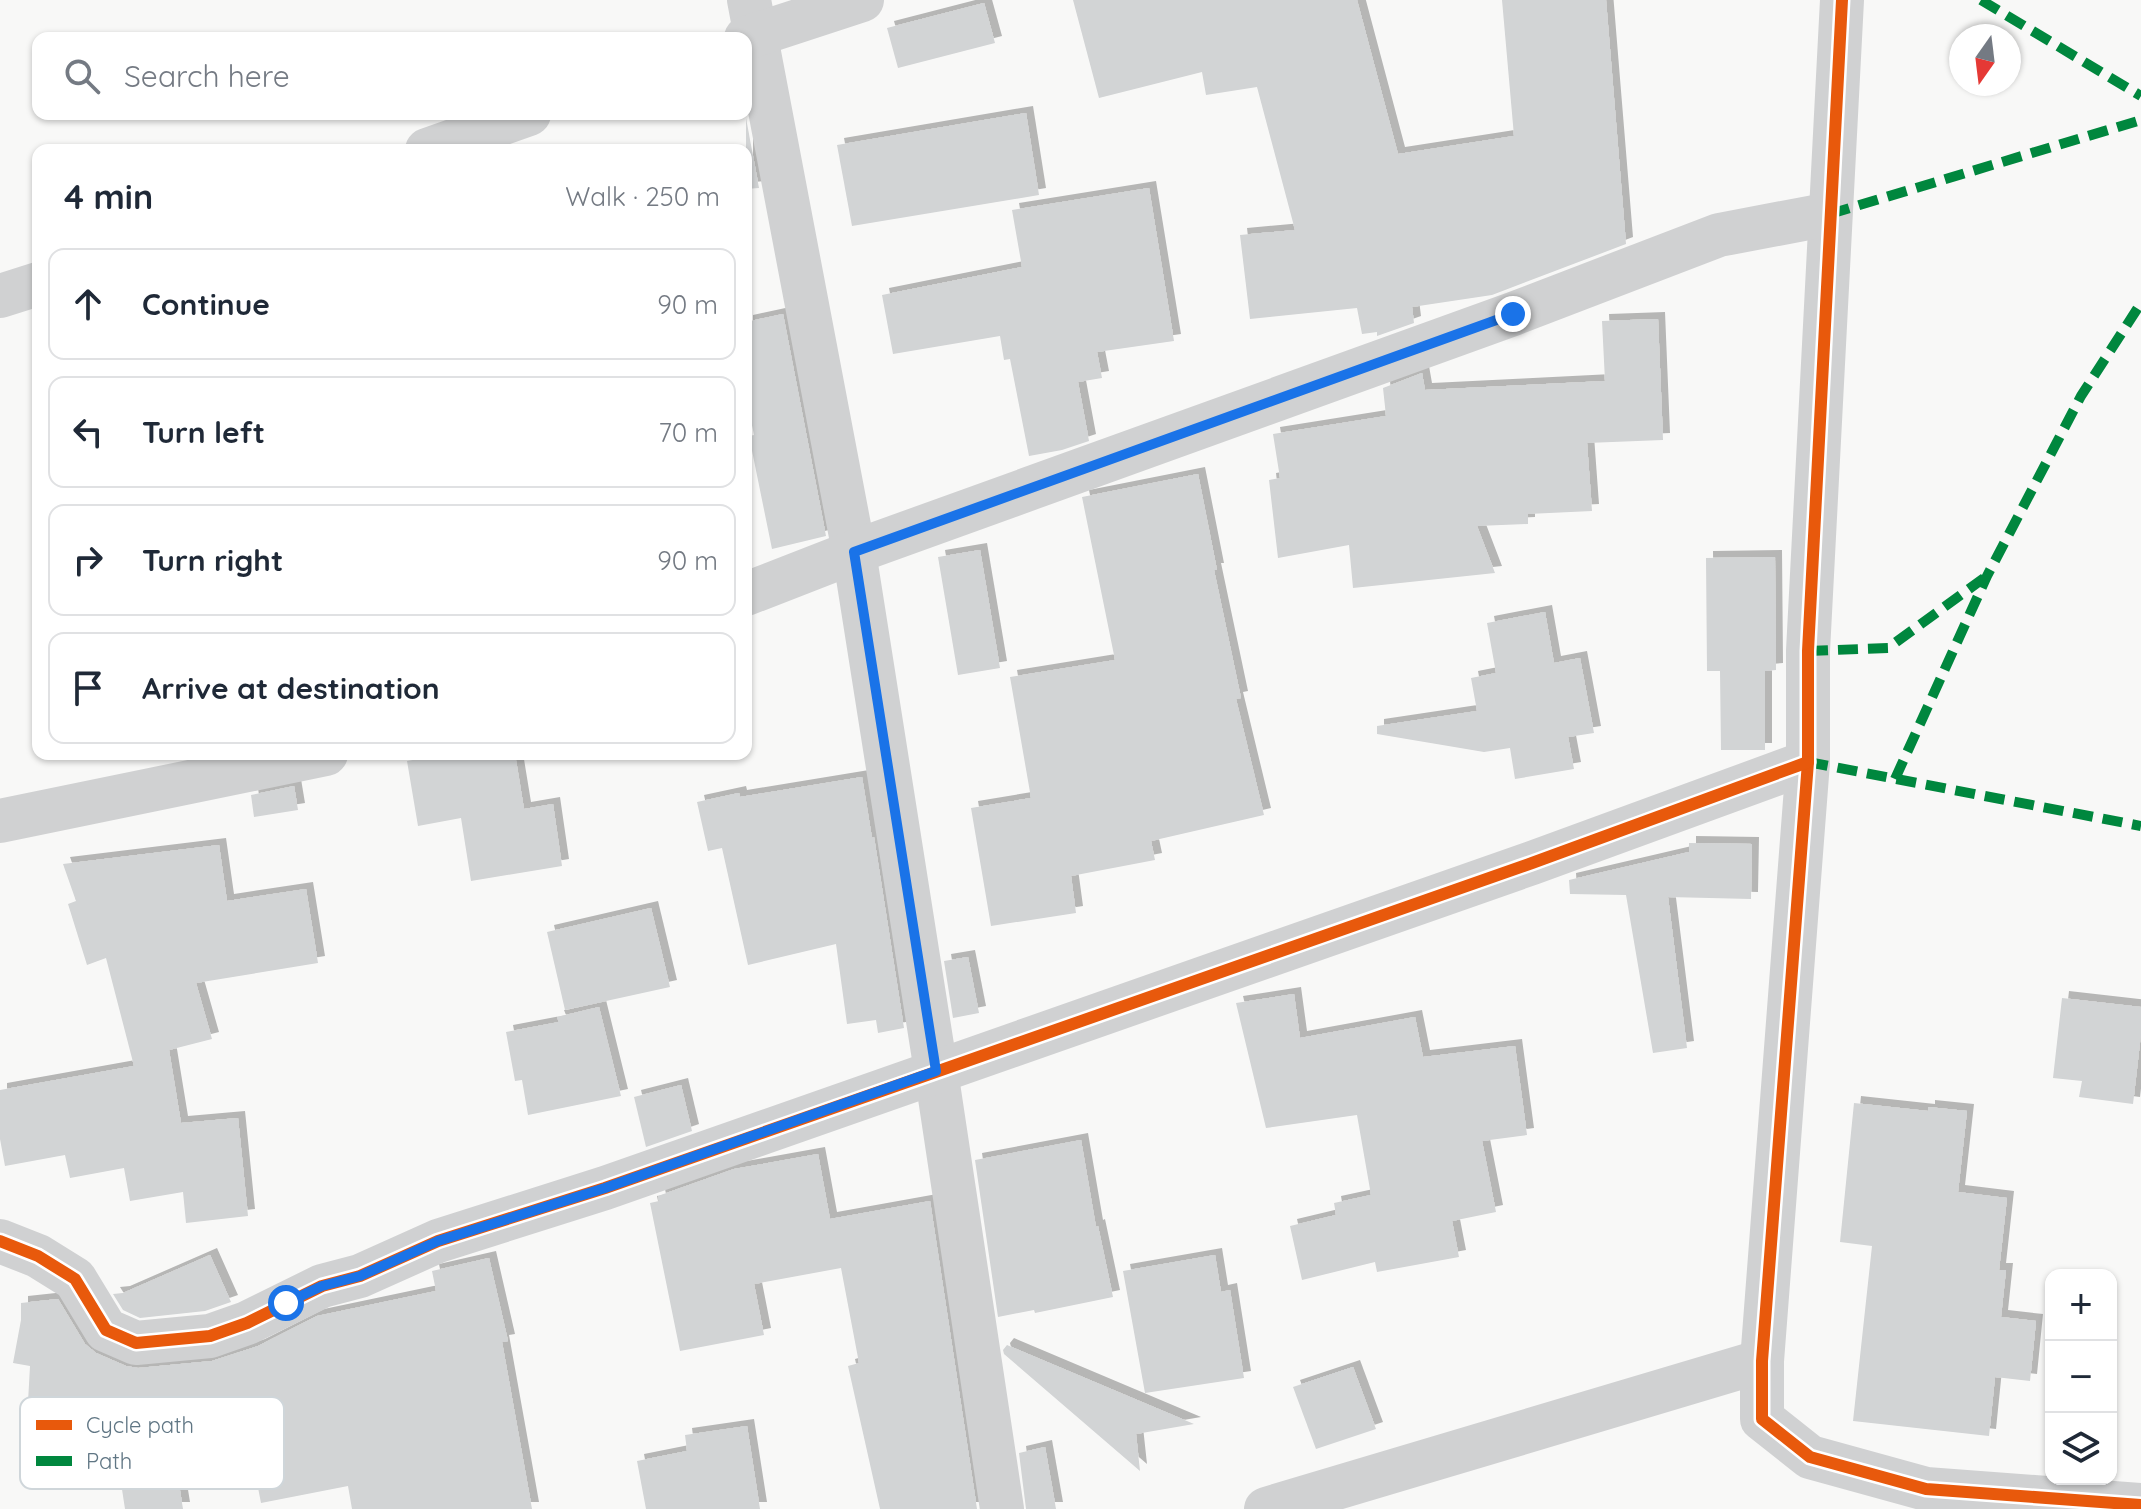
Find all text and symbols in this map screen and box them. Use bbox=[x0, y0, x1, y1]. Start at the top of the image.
north arrow bbox=[1949, 24, 2021, 96]
search box bbox=[32, 32, 752, 120]
icon: search bbox=[60, 54, 104, 98]
text: Search here bbox=[124, 57, 290, 95]
text: 4 min bbox=[64, 175, 153, 218]
text: Walk · 250 m bbox=[565, 180, 720, 213]
icon: ahead bbox=[66, 282, 110, 326]
text: Continue bbox=[142, 285, 270, 323]
text: 90 m bbox=[657, 288, 718, 321]
route end bbox=[1495, 296, 1531, 332]
icon: left bbox=[66, 410, 110, 454]
text: Turn left bbox=[142, 413, 265, 451]
text: 70 m bbox=[658, 416, 718, 449]
icon: right bbox=[66, 538, 110, 582]
text: Turn right bbox=[142, 541, 283, 579]
text: 90 m bbox=[657, 544, 718, 577]
icon: arrive bbox=[66, 666, 110, 710]
text: Arrive at destination bbox=[142, 669, 440, 707]
map controls bbox=[2045, 1269, 2117, 1485]
button: + bbox=[2045, 1269, 2117, 1341]
route start bbox=[268, 1285, 304, 1321]
button: − bbox=[2045, 1341, 2117, 1413]
legend bbox=[20, 1397, 284, 1489]
text: Cycle path bbox=[86, 1411, 194, 1439]
button: layers bbox=[2045, 1413, 2117, 1485]
text: Path bbox=[86, 1447, 132, 1475]

